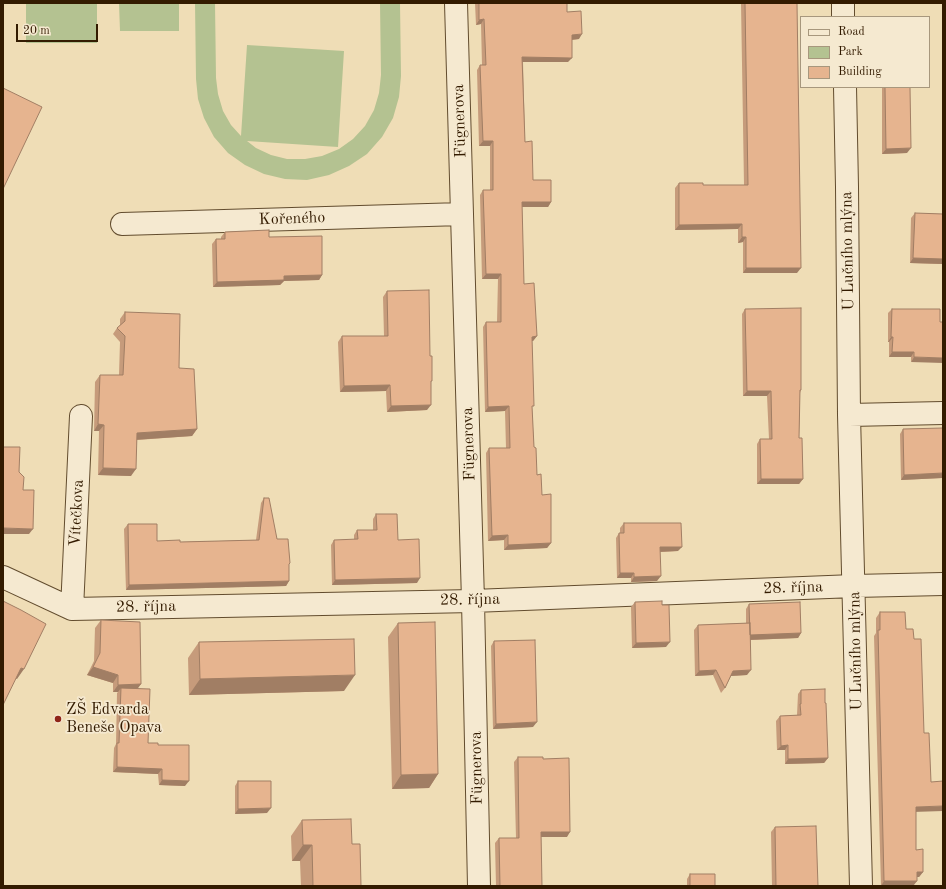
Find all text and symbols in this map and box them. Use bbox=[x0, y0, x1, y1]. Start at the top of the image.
scale bar bbox=[18, 16, 100, 42]
legend bbox=[800, 16, 930, 88]
text: 20 m bbox=[23, 25, 50, 37]
text: Road bbox=[838, 26, 865, 38]
text: Park bbox=[838, 46, 863, 58]
text: Building bbox=[838, 66, 882, 78]
street label: Fügnerova bbox=[449, 84, 471, 158]
street label: U Lučního mlýna bbox=[837, 191, 859, 311]
street label: Kořeného bbox=[258, 208, 326, 230]
street label: Fügnerova bbox=[458, 407, 480, 481]
street label: Vítečkova bbox=[66, 479, 88, 547]
street label: 28. října bbox=[763, 577, 823, 599]
street label: 28. října bbox=[440, 590, 500, 610]
street label: U Lučního mlýna bbox=[845, 591, 867, 711]
street label: 28. října bbox=[116, 597, 176, 617]
place label: ZŠ Edvarda Beneše Opava bbox=[66, 700, 162, 738]
marker: ZŠ Edvarda Beneše Opava bbox=[53, 714, 63, 724]
street label: Fügnerova bbox=[467, 731, 487, 805]

